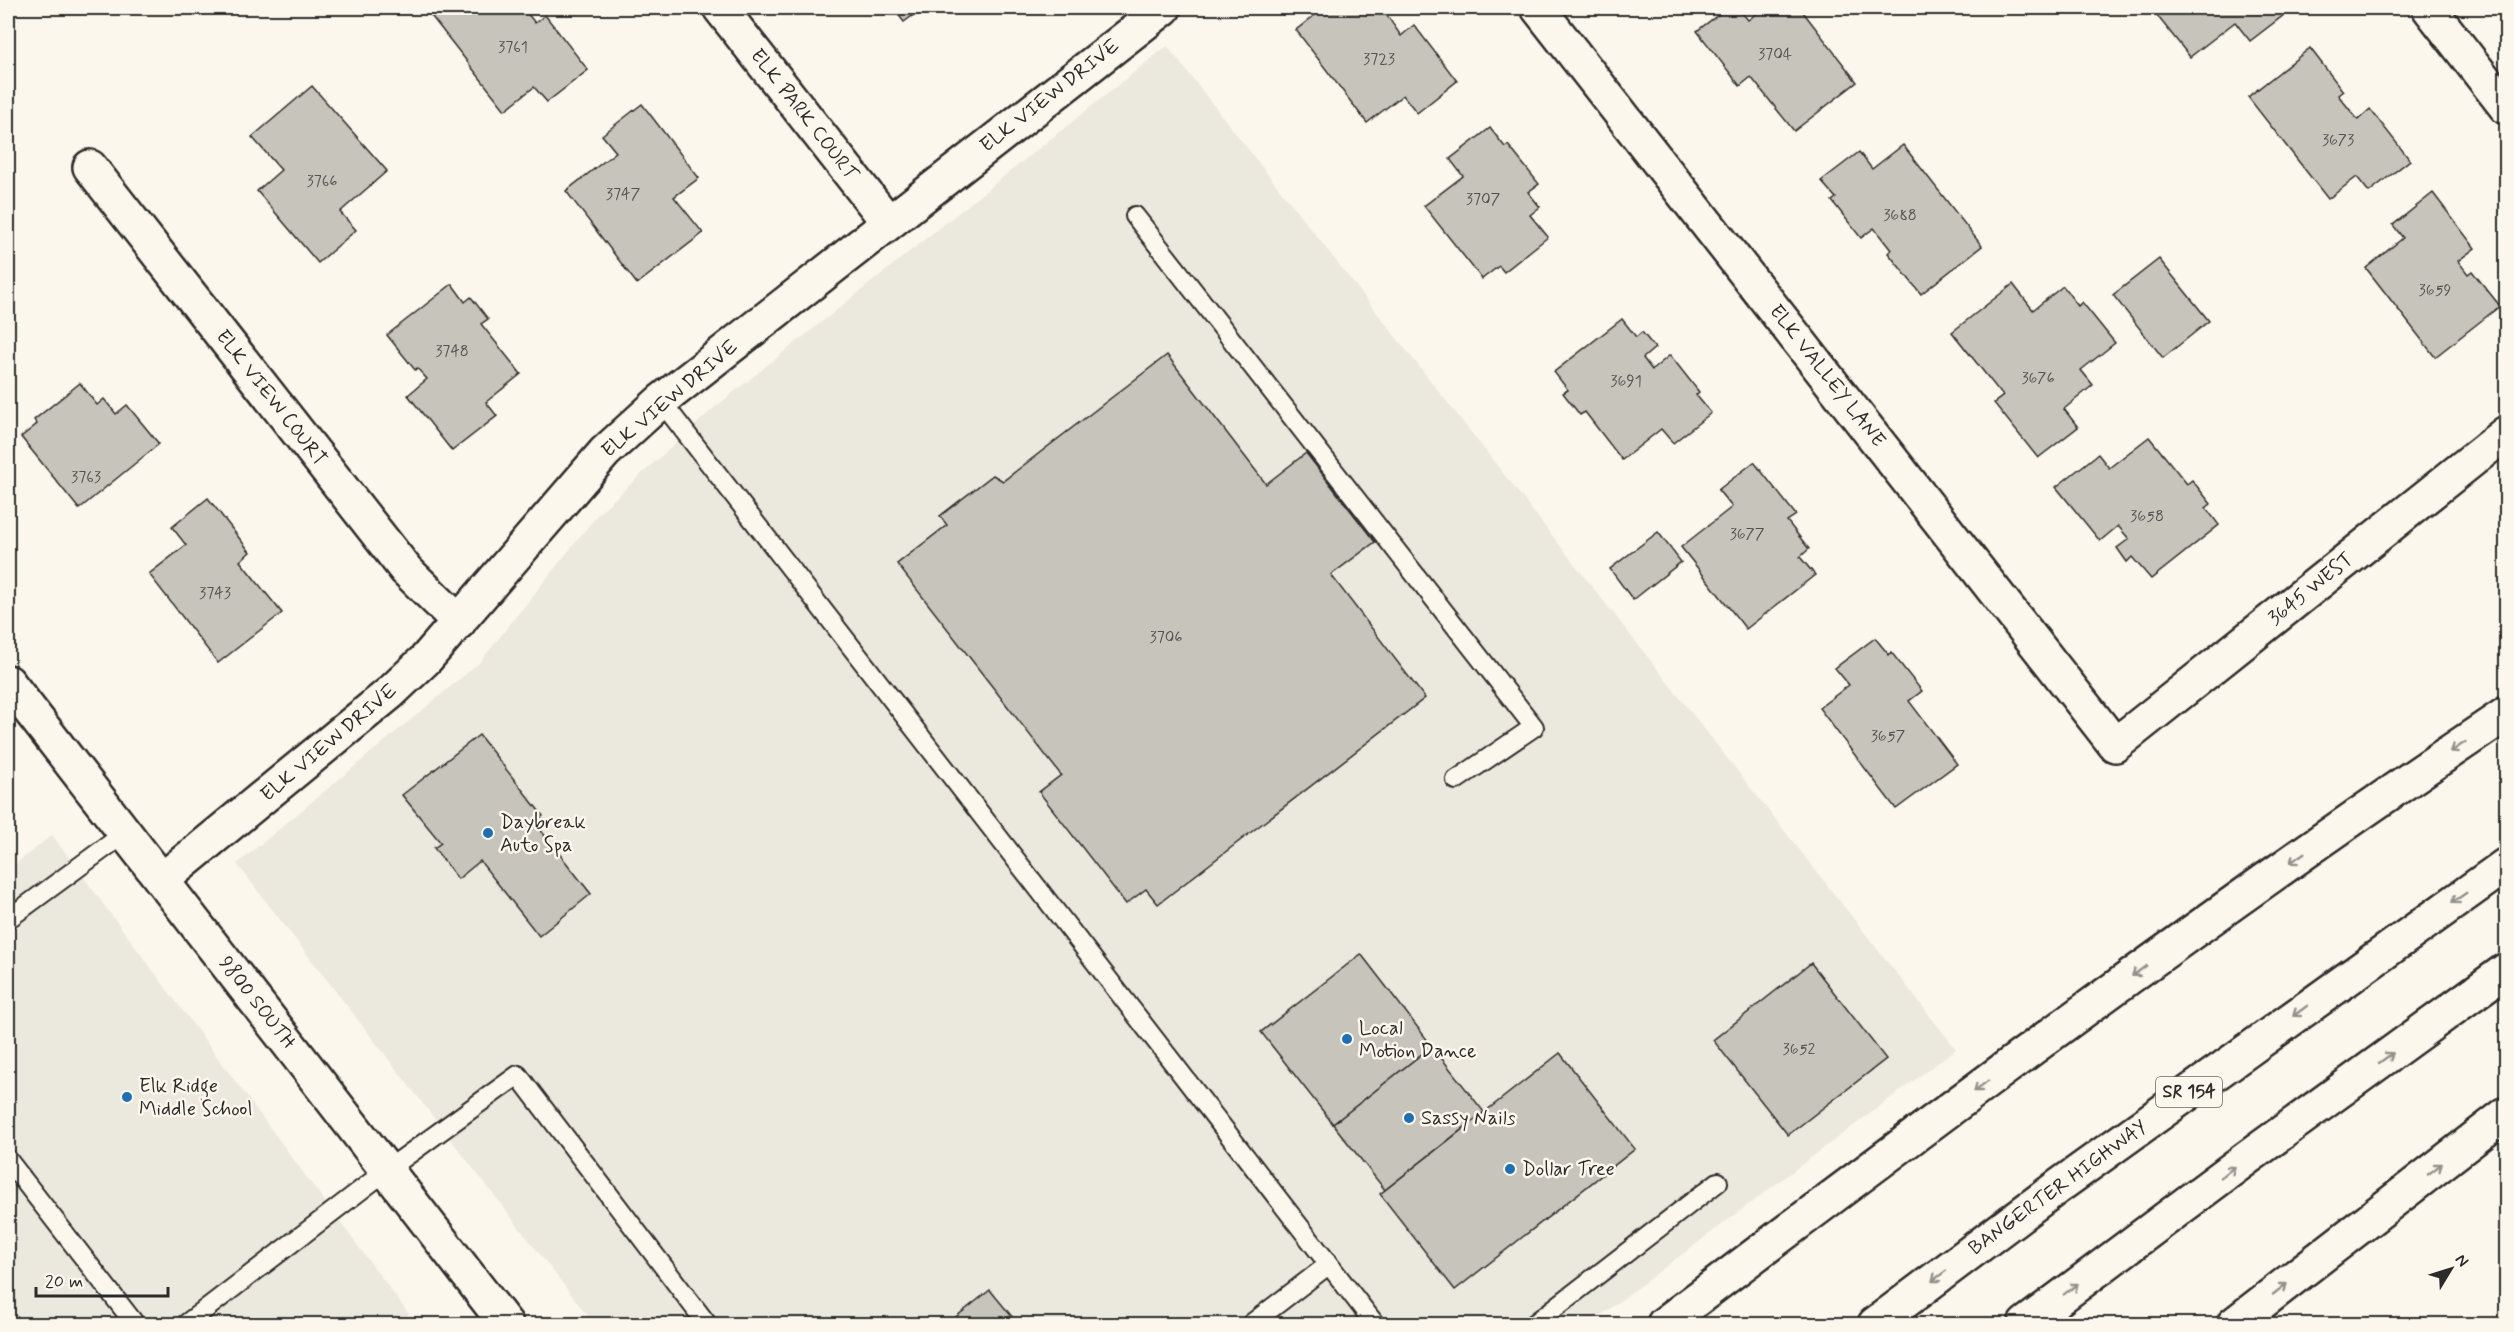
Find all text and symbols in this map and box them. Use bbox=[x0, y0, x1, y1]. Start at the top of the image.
street label: ELK VIEW DRIVE bbox=[975, 33, 1125, 159]
house number: 3761 bbox=[498, 37, 528, 58]
street label: ELK PARK COURT bbox=[744, 43, 865, 188]
house number: 3704 bbox=[1758, 44, 1792, 65]
house number: 3723 bbox=[1363, 49, 1395, 70]
house number: 3673 bbox=[2322, 130, 2354, 151]
house number: 3766 bbox=[306, 171, 338, 192]
house number: 3747 bbox=[606, 184, 640, 205]
house number: 3707 bbox=[1466, 189, 1501, 210]
house number: 3688 bbox=[1883, 205, 1917, 226]
house number: 3659 bbox=[2419, 280, 2452, 301]
street label: ELK VALLEY LANE bbox=[1763, 299, 1891, 453]
street label: ELK VIEW COURT bbox=[209, 324, 333, 472]
street label: ELK VIEW DRIVE bbox=[596, 334, 744, 464]
house number: 3748 bbox=[435, 341, 469, 362]
house number: 3676 bbox=[2021, 368, 2055, 389]
house number: 3691 bbox=[1610, 371, 1642, 392]
house number: 3763 bbox=[71, 467, 101, 488]
house number: 3658 bbox=[2130, 506, 2164, 527]
house number: 3677 bbox=[1730, 524, 1765, 545]
street label: 3645 WEST bbox=[2263, 546, 2359, 632]
house number: 3743 bbox=[199, 583, 231, 604]
house number: 3706 bbox=[1149, 627, 1183, 648]
street label: ELK VIEW DRIVE bbox=[255, 678, 403, 808]
house number: 3657 bbox=[1871, 726, 1906, 747]
one-way arrow bbox=[2450, 741, 2467, 753]
place label: Daybreak Auto Spa bbox=[500, 809, 586, 859]
marker: Daybreak Auto Spa bbox=[481, 826, 495, 840]
one-way arrow bbox=[2290, 852, 2306, 864]
one-way arrow bbox=[2451, 892, 2467, 904]
street label: 9800 SOUTH bbox=[212, 951, 302, 1055]
one-way arrow bbox=[2131, 965, 2147, 977]
one-way arrow bbox=[2292, 1005, 2308, 1018]
place label: Local Motion Dance bbox=[1359, 1015, 1476, 1065]
marker: Local Motion Dance bbox=[1340, 1032, 1354, 1046]
house number: 3652 bbox=[1783, 1039, 1816, 1060]
one-way arrow bbox=[2377, 1052, 2393, 1064]
place label: Elk Ridge Middle School bbox=[139, 1073, 252, 1123]
road number: SR 154 bbox=[2156, 1077, 2222, 1107]
one-way arrow bbox=[1973, 1079, 1989, 1092]
marker: Elk Ridge Middle School bbox=[120, 1090, 134, 1104]
place label: Sassy Nails bbox=[1421, 1105, 1516, 1132]
marker: Sassy Nails bbox=[1402, 1111, 1416, 1125]
street label: BANGERTER HIGHWAY bbox=[1963, 1114, 2153, 1262]
place label: Dollar Tree bbox=[1522, 1156, 1615, 1183]
marker: Dollar Tree bbox=[1503, 1162, 1517, 1176]
one-way arrow bbox=[2426, 1163, 2442, 1176]
one-way arrow bbox=[2219, 1166, 2235, 1179]
north arrow bbox=[2421, 1239, 2481, 1299]
text: N bbox=[2450, 1250, 2473, 1271]
scale bar bbox=[36, 1260, 168, 1298]
text: 20 m bbox=[45, 1270, 83, 1294]
one-way arrow bbox=[1932, 1270, 1948, 1282]
one-way arrow bbox=[2063, 1282, 2079, 1295]
one-way arrow bbox=[2272, 1282, 2288, 1295]

